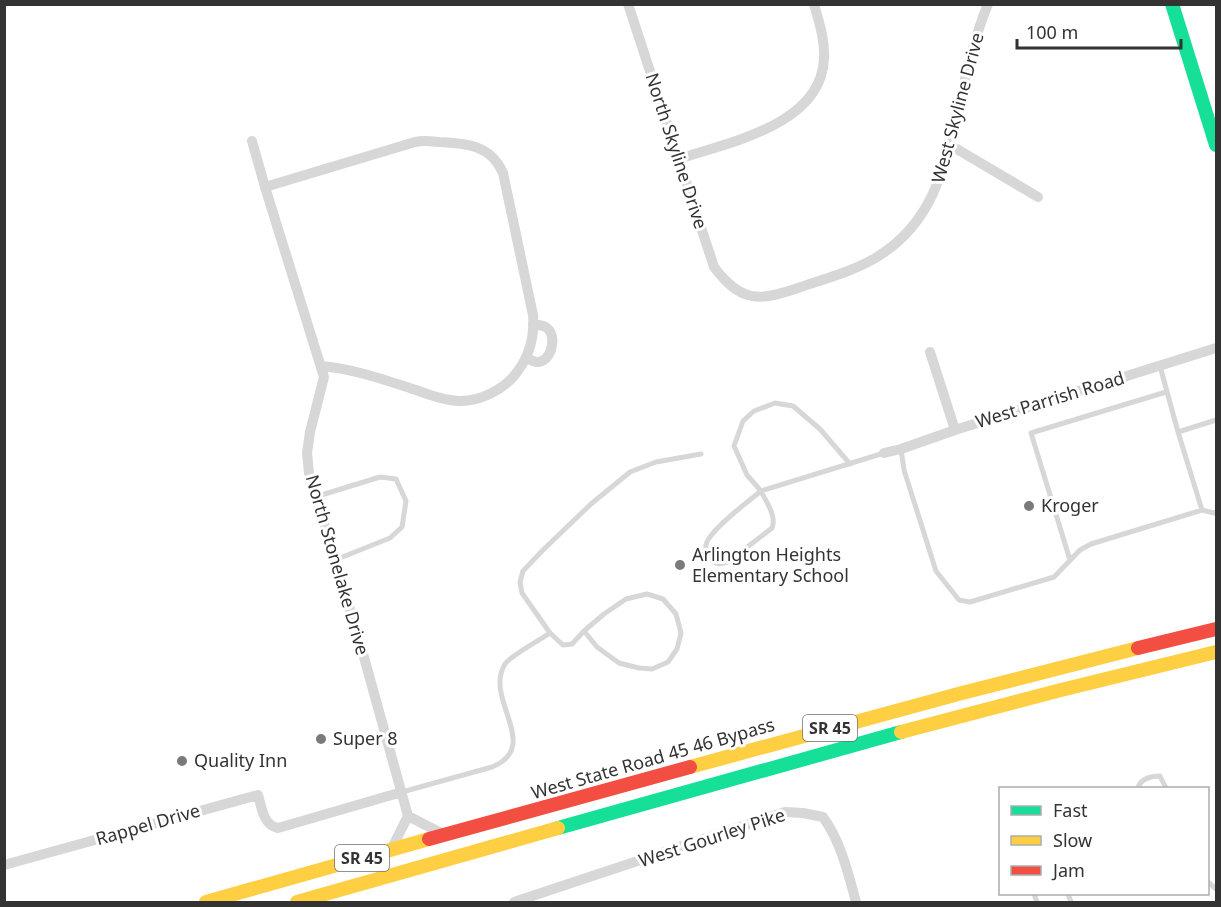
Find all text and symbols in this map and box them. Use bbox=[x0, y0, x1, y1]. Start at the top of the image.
scale bar bbox=[1017, 12, 1180, 50]
text: 100 m bbox=[1026, 20, 1078, 44]
street label: West Skyline Drive bbox=[925, 30, 989, 186]
street label: North Skyline Drive bbox=[640, 70, 714, 232]
street label: West Parrish Road bbox=[972, 365, 1127, 433]
street label: North Stonelake Drive bbox=[301, 472, 375, 658]
place label: Kroger bbox=[1041, 493, 1099, 517]
marker: Kroger bbox=[1022, 499, 1036, 513]
place label: Arlington Heights Elementary School bbox=[692, 542, 849, 587]
marker: Arlington Heights Elementary School bbox=[673, 558, 687, 572]
street label: West State Road 45 46 Bypass bbox=[528, 712, 777, 804]
road number: SR 45 bbox=[803, 715, 857, 741]
place label: Super 8 bbox=[333, 726, 398, 750]
marker: Super 8 bbox=[314, 732, 328, 746]
place label: Quality Inn bbox=[194, 748, 287, 772]
marker: Quality Inn bbox=[175, 754, 189, 768]
legend bbox=[999, 787, 1209, 895]
street label: Rappel Drive bbox=[93, 798, 203, 850]
text: Fast bbox=[1053, 798, 1088, 822]
street label: West Gourley Pike bbox=[635, 802, 788, 872]
text: Slow bbox=[1053, 828, 1092, 852]
road number: SR 45 bbox=[335, 845, 389, 871]
text: Jam bbox=[1051, 858, 1085, 882]

